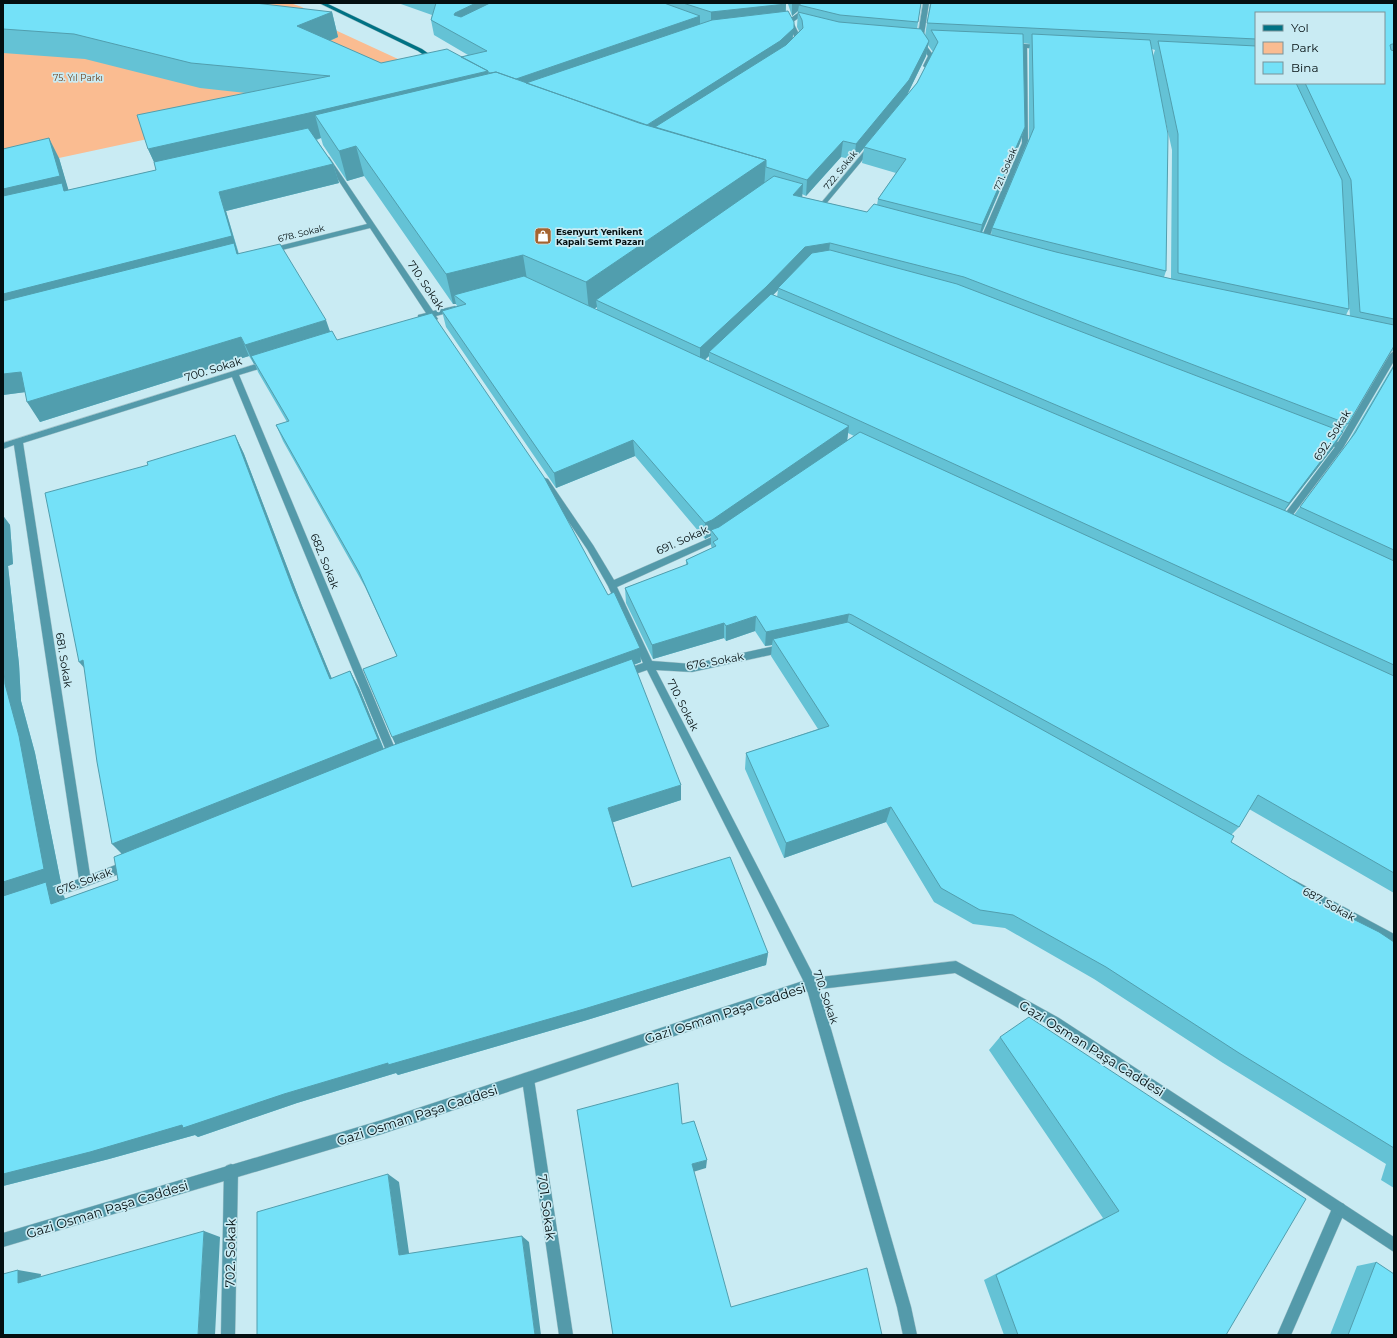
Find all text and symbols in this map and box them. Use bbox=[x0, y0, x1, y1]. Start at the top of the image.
legend bbox=[1255, 12, 1385, 84]
text: Yol bbox=[1291, 20, 1309, 35]
text: Park bbox=[1291, 40, 1319, 55]
text: Bina bbox=[1291, 60, 1318, 75]
park label: 75. Yıl Parkı bbox=[53, 72, 103, 83]
street label: 721. Sokak bbox=[991, 146, 1019, 192]
street label: 722. Sokak bbox=[821, 148, 859, 192]
street label: 678. Sokak bbox=[276, 222, 326, 244]
shop icon: Esenyurt Yenikent Kapalı Semt Pazarı bbox=[533, 226, 553, 246]
place label: Esenyurt Yenikent Kapalı Semt Pazarı bbox=[556, 226, 644, 247]
street label: 710. Sokak bbox=[405, 258, 448, 313]
street label: 700. Sokak bbox=[183, 354, 244, 384]
street label: 692. Sokak bbox=[1310, 406, 1354, 463]
street label: 691. Sokak bbox=[654, 522, 711, 558]
street label: 682. Sokak bbox=[308, 531, 343, 591]
street label: 681. Sokak bbox=[53, 631, 75, 689]
street label: 676. Sokak bbox=[685, 649, 745, 673]
street label: 710. Sokak bbox=[664, 677, 702, 734]
street label: 676. Sokak bbox=[54, 864, 114, 898]
street label: 687. Sokak bbox=[1300, 884, 1358, 924]
street label: 710. Sokak bbox=[810, 968, 842, 1026]
street label: Gazi Osman Paşa Caddesi bbox=[642, 979, 808, 1047]
street label: Gazi Osman Paşa Caddesi bbox=[1016, 997, 1168, 1099]
street label: Gazi Osman Paşa Caddesi bbox=[334, 1081, 500, 1149]
street label: 701. Sokak bbox=[534, 1173, 560, 1241]
street label: Gazi Osman Paşa Caddesi bbox=[24, 1177, 190, 1241]
street label: 702. Sokak bbox=[221, 1218, 239, 1288]

